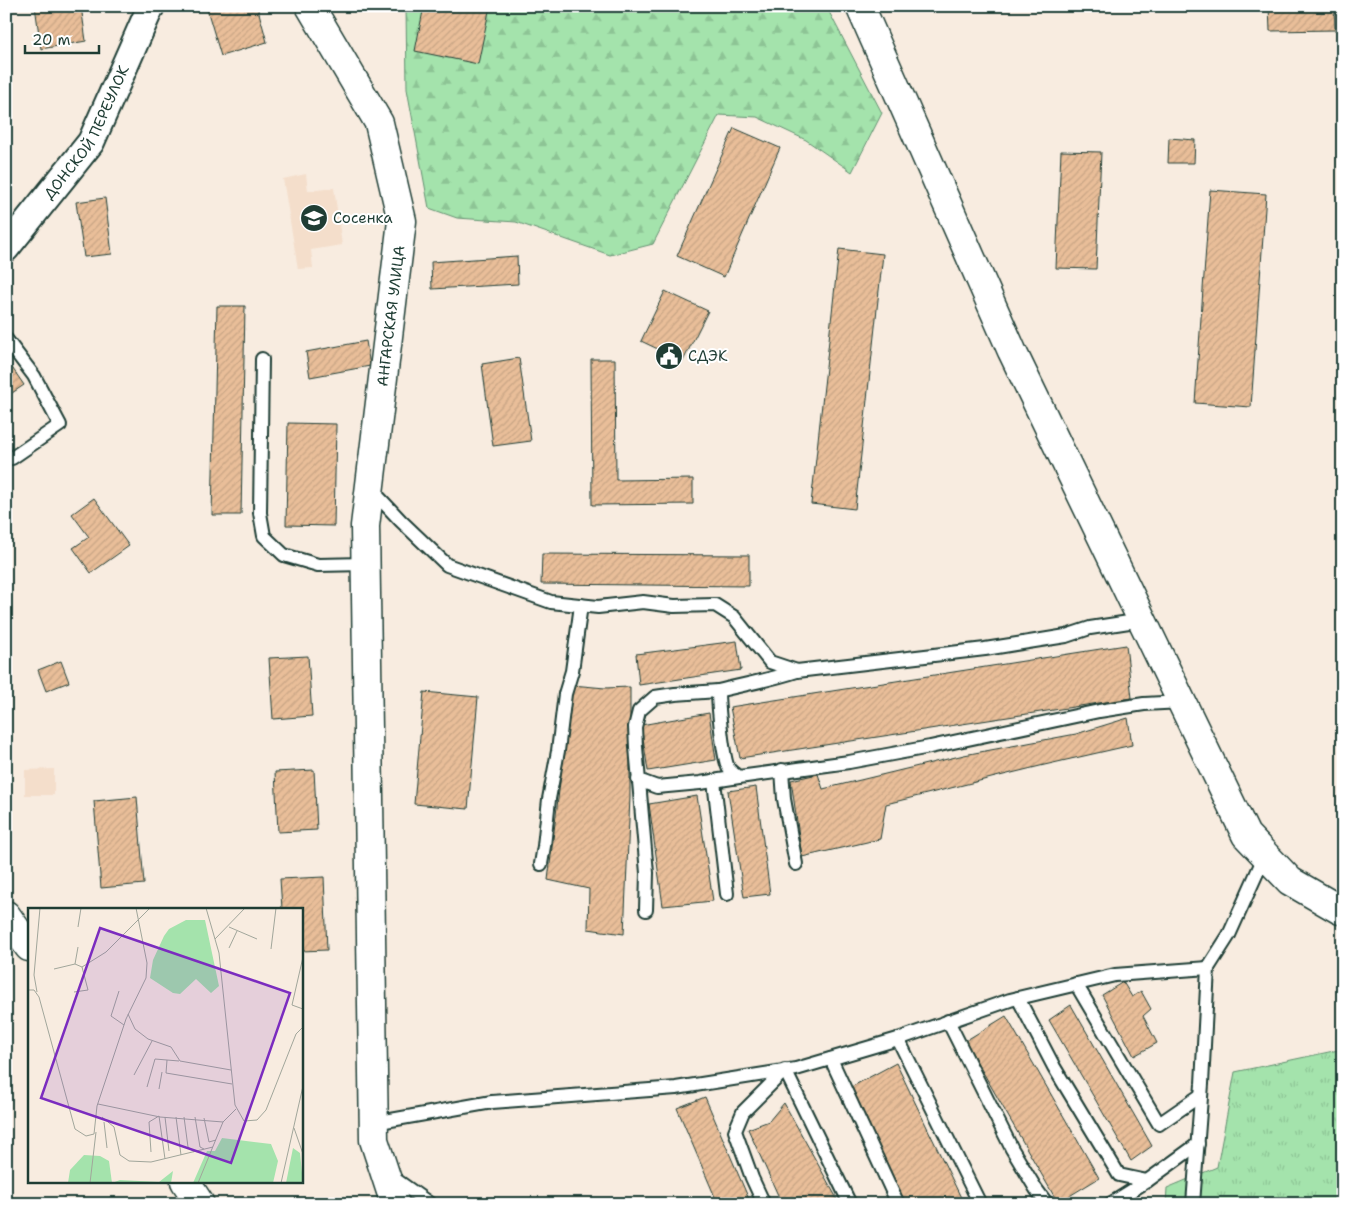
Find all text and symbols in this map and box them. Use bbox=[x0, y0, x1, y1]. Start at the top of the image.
scale bar bbox=[25, 22, 99, 54]
text: 20 m bbox=[32, 30, 71, 50]
street label: ДОНСКОЙ ПЕРЕУЛОК bbox=[39, 62, 134, 203]
school or university icon: Сосенка bbox=[299, 203, 329, 233]
place label: Сосенка bbox=[333, 208, 393, 228]
street label: АНГАРСКАЯ УЛИЦА bbox=[372, 244, 410, 388]
public building icon: СДЭК bbox=[654, 341, 684, 371]
place label: СДЭК bbox=[688, 346, 728, 366]
inset map bbox=[28, 908, 302, 1182]

